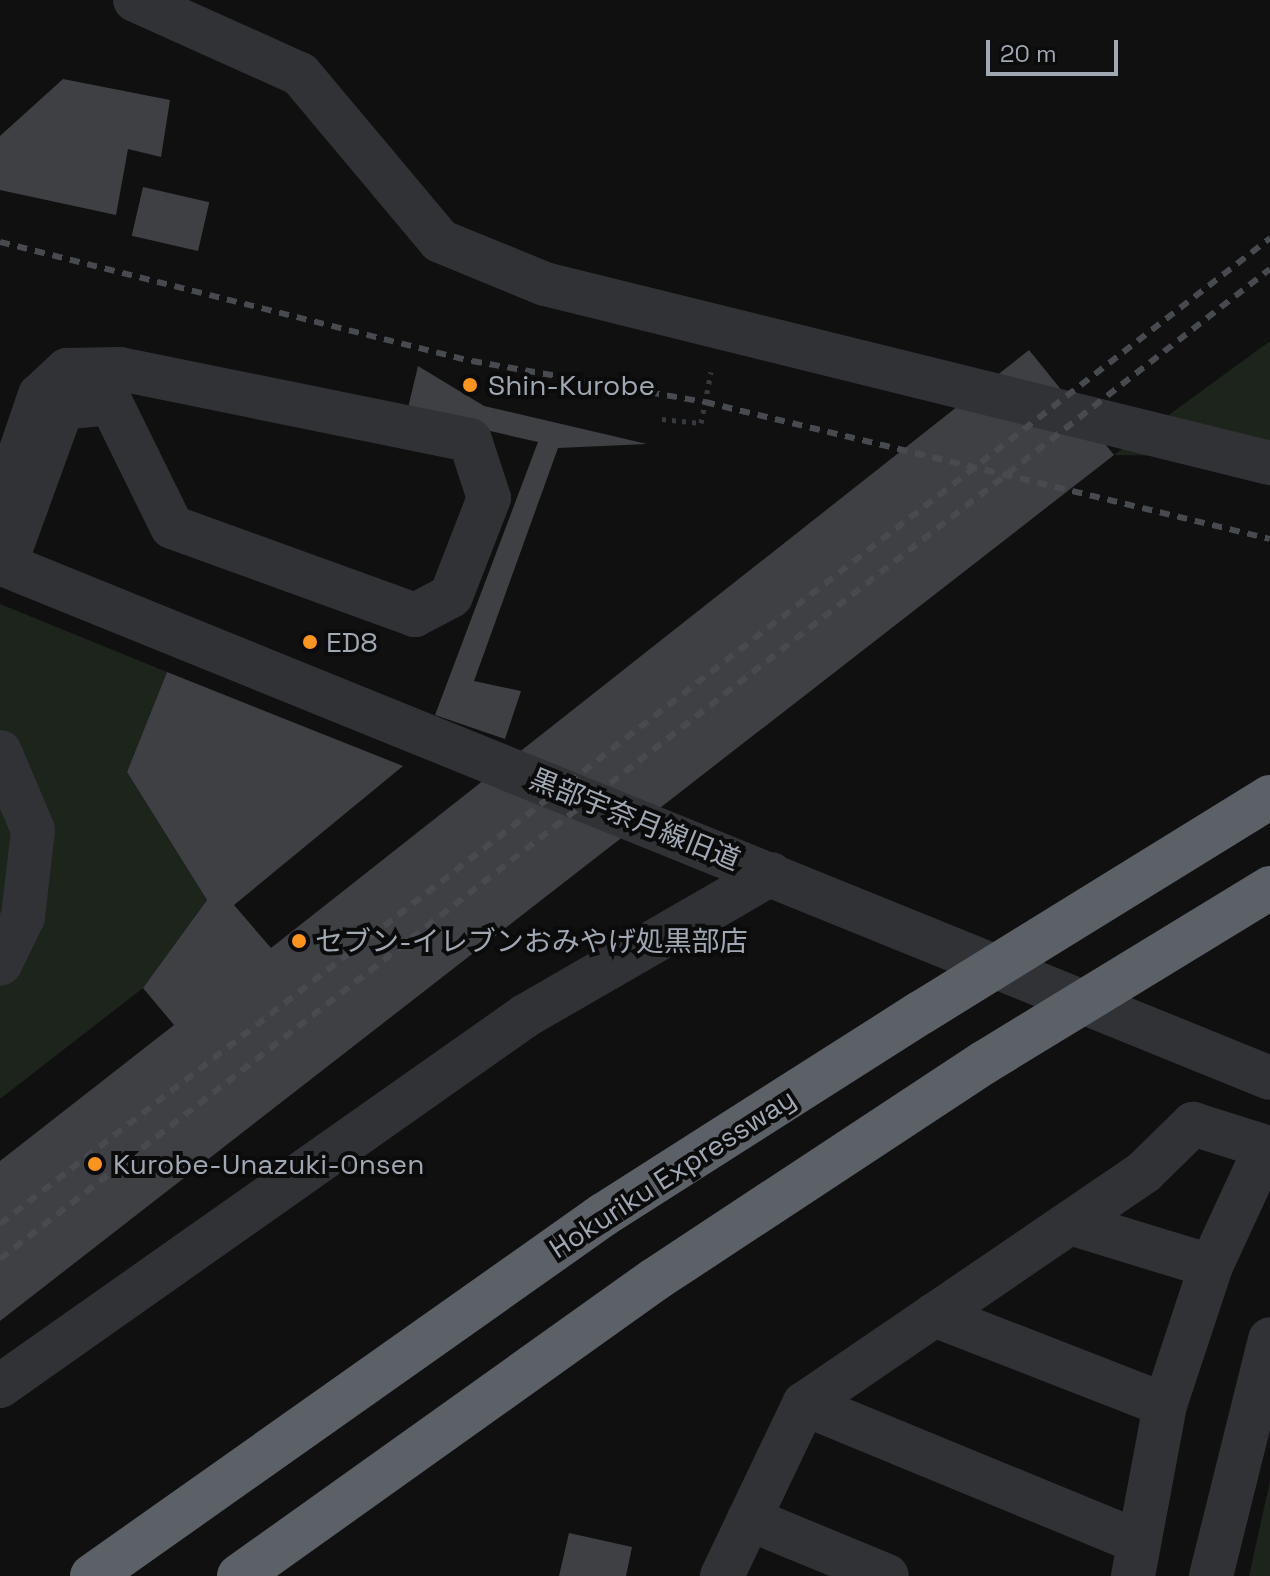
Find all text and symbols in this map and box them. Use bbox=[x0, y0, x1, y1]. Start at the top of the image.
scale bar bbox=[990, 24, 1122, 74]
text: 20 m bbox=[1000, 38, 1057, 69]
place label: Shin-Kurobe bbox=[488, 368, 655, 402]
marker: Shin-Kurobe bbox=[459, 374, 481, 396]
place label: ED8 bbox=[326, 625, 378, 659]
marker: ED8 bbox=[301, 633, 319, 651]
street label: 黒部宇奈月線旧道 bbox=[525, 761, 745, 877]
place label: セブン-イレブンおみやげ処黒部店 bbox=[315, 924, 748, 958]
marker: セブン-イレブンおみやげ処黒部店 bbox=[290, 932, 308, 950]
street label: Hokuriku Expressway bbox=[543, 1081, 801, 1265]
place label: Kurobe-Unazuki-Onsen bbox=[113, 1147, 424, 1181]
marker: Kurobe-Unazuki-Onsen bbox=[84, 1153, 106, 1175]

